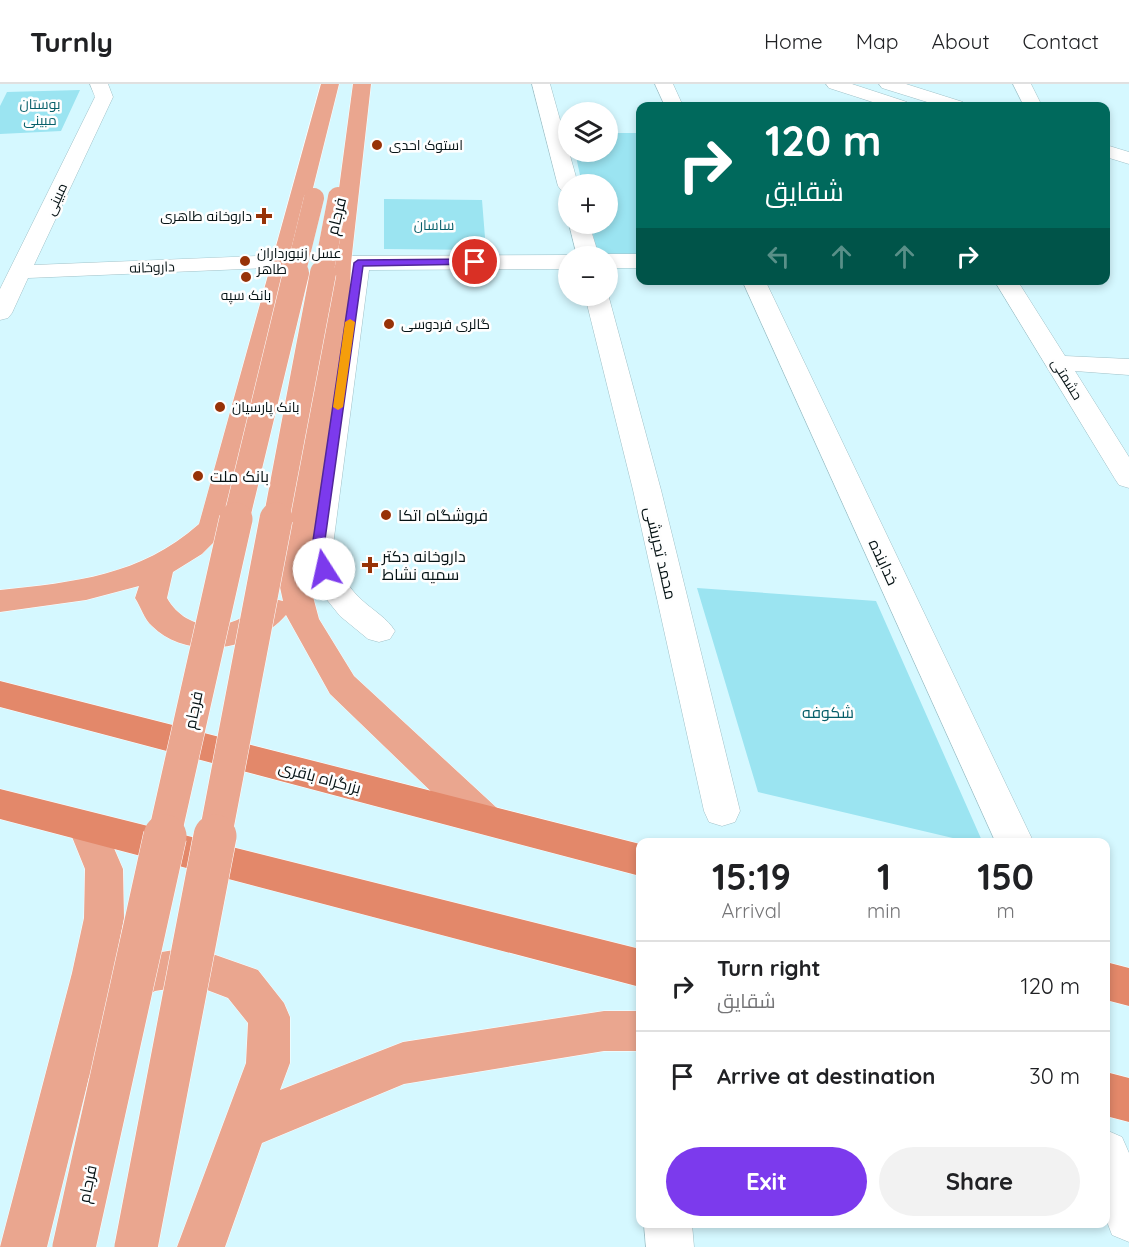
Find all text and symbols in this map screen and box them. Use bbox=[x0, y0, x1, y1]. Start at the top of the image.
text: Turnly bbox=[30, 24, 113, 59]
text: Home bbox=[764, 28, 823, 54]
text: Map bbox=[856, 28, 899, 54]
text: About bbox=[932, 28, 990, 54]
text: Contact bbox=[1023, 28, 1099, 54]
park label: بوستان مبینی bbox=[20, 95, 60, 129]
map controls bbox=[558, 102, 618, 306]
button: layers bbox=[558, 102, 618, 162]
text: 120 m bbox=[765, 114, 882, 167]
icon: right bbox=[666, 126, 744, 204]
place label: استوک احدی bbox=[389, 136, 463, 154]
marker: استوک احدی bbox=[370, 138, 384, 152]
button: + bbox=[558, 174, 618, 234]
text: شقایق bbox=[765, 174, 844, 208]
street label: مبینی bbox=[41, 180, 71, 218]
street label: فرجام bbox=[322, 195, 352, 237]
place label: داروخانه طاهری bbox=[160, 207, 252, 225]
marker: داروخانه طاهری bbox=[257, 209, 271, 223]
park label: ساسان bbox=[414, 216, 454, 234]
pin bbox=[449, 236, 500, 287]
icon: left bbox=[762, 240, 795, 273]
icon: ahead bbox=[825, 240, 858, 273]
icon: ahead bbox=[888, 240, 921, 273]
icon: right bbox=[951, 240, 984, 273]
place label: عسل زنبورداران طاهر bbox=[256, 244, 342, 278]
icon: arrive bbox=[458, 245, 491, 278]
button: − bbox=[558, 246, 618, 306]
marker: عسل زنبورداران طاهر bbox=[238, 254, 252, 268]
street label: داروخانه bbox=[129, 257, 175, 277]
marker: بانک سپه bbox=[239, 270, 253, 284]
place label: بانک سپه bbox=[221, 286, 271, 305]
place label: گالری فردوسی bbox=[401, 315, 490, 333]
marker: گالری فردوسی bbox=[382, 317, 396, 331]
street label: حشمتی bbox=[1047, 355, 1087, 403]
place label: بانک پارسیان bbox=[232, 398, 300, 417]
marker: بانک پارسیان bbox=[213, 400, 227, 414]
place label: بانک ملت bbox=[210, 466, 269, 486]
marker: بانک ملت bbox=[191, 469, 205, 483]
place label: فروشگاه اتکا bbox=[398, 505, 488, 525]
street label: محمد تجریشی bbox=[640, 505, 681, 602]
marker: فروشگاه اتکا bbox=[379, 508, 393, 522]
street label: خدابنده bbox=[865, 536, 903, 588]
position arrow bbox=[292, 537, 356, 601]
place label: داروخانه دکتر سمیه نشاط bbox=[381, 546, 466, 584]
marker: داروخانه دکتر سمیه نشاط bbox=[363, 558, 377, 572]
street label: فرجام bbox=[179, 689, 209, 731]
park label: شکوفه bbox=[802, 702, 854, 722]
street label: بزرگراه باقری bbox=[276, 756, 364, 799]
text: 15:19 bbox=[712, 854, 791, 899]
text: 1 bbox=[877, 854, 891, 899]
text: 150 bbox=[977, 854, 1034, 899]
text: Arrival bbox=[722, 898, 781, 923]
text: min bbox=[867, 898, 901, 923]
text: m bbox=[996, 898, 1015, 923]
text: Turn right bbox=[717, 954, 821, 982]
icon: right bbox=[666, 970, 699, 1003]
text: 120 m bbox=[1021, 972, 1080, 1000]
text: شقایق bbox=[717, 988, 775, 1013]
icon: arrive bbox=[666, 1060, 699, 1093]
text: Arrive at destination bbox=[717, 1062, 935, 1090]
text: 30 m bbox=[1029, 1062, 1080, 1090]
button: Exit bbox=[666, 1147, 867, 1216]
button: Share bbox=[879, 1147, 1080, 1216]
street label: فرجام bbox=[73, 1163, 103, 1205]

